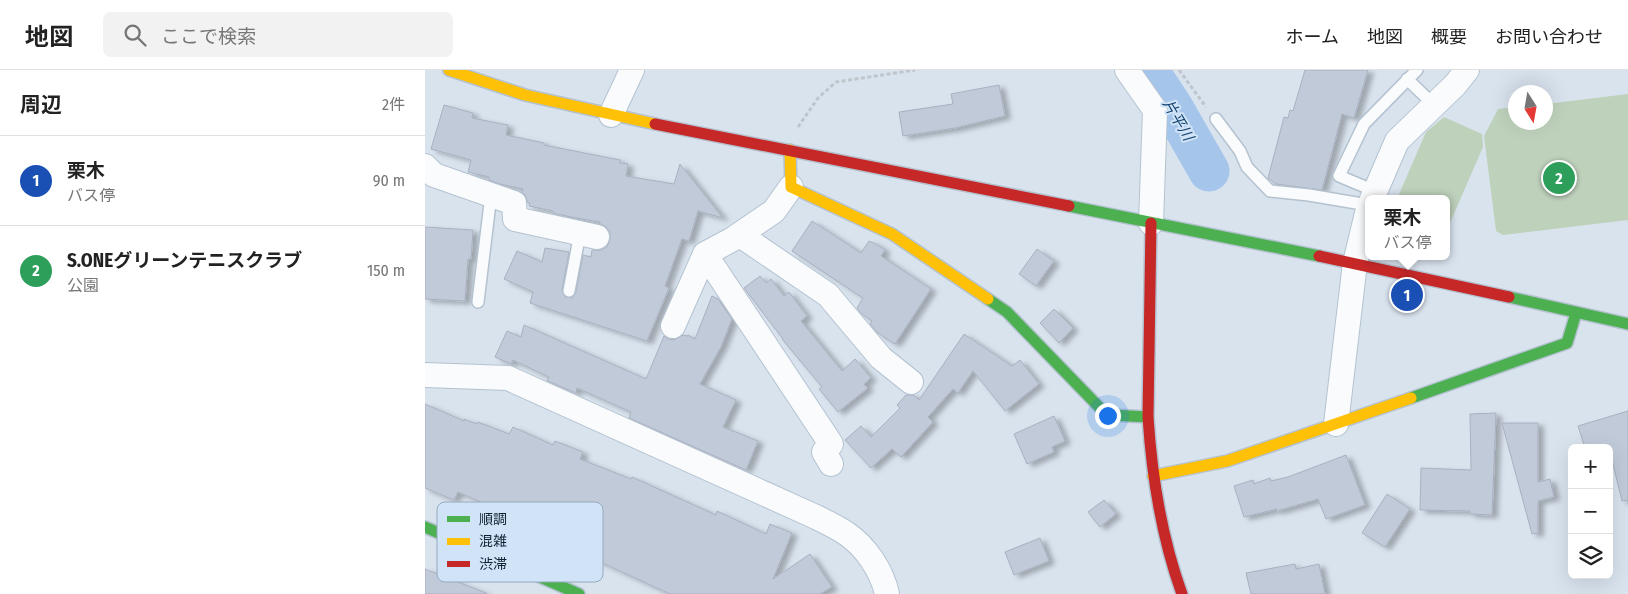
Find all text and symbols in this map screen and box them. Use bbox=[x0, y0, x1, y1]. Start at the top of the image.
search box bbox=[103, 12, 453, 57]
icon: search bbox=[121, 21, 149, 49]
text: 地図 bbox=[25, 23, 73, 51]
text: ここで検索 bbox=[161, 25, 256, 48]
text: ホーム bbox=[1286, 26, 1339, 48]
text: 地図 bbox=[1367, 26, 1403, 48]
text: 概要 bbox=[1431, 26, 1467, 48]
text: お問い合わせ bbox=[1495, 26, 1603, 48]
north arrow bbox=[1508, 85, 1553, 130]
text: 周辺 bbox=[20, 92, 62, 118]
text: 2件 bbox=[382, 95, 405, 114]
water label: 片平川 bbox=[1159, 96, 1198, 146]
text: 栗木 bbox=[67, 159, 105, 182]
pin: 2 bbox=[1543, 159, 1575, 197]
text: 1 bbox=[33, 171, 39, 190]
text: 90 m bbox=[373, 171, 405, 190]
text: バス停 bbox=[67, 186, 115, 205]
popup bbox=[1365, 195, 1450, 260]
text: 栗木 bbox=[1383, 206, 1422, 229]
text: バス停 bbox=[1383, 233, 1432, 252]
text: S.ONEグリーンテニスクラブ bbox=[67, 249, 302, 272]
text: 2 bbox=[32, 261, 40, 280]
text: 150 m bbox=[367, 261, 405, 280]
text: 公園 bbox=[67, 276, 99, 295]
pin: 1 bbox=[1391, 276, 1423, 314]
your location bbox=[1095, 403, 1121, 429]
map controls bbox=[1568, 444, 1613, 579]
button: + bbox=[1568, 444, 1613, 489]
button: − bbox=[1568, 489, 1613, 534]
legend bbox=[437, 502, 603, 582]
text: 順調 bbox=[479, 511, 507, 528]
text: 混雑 bbox=[479, 533, 507, 550]
button: layers bbox=[1568, 534, 1613, 579]
text: 渋滞 bbox=[479, 556, 507, 573]

